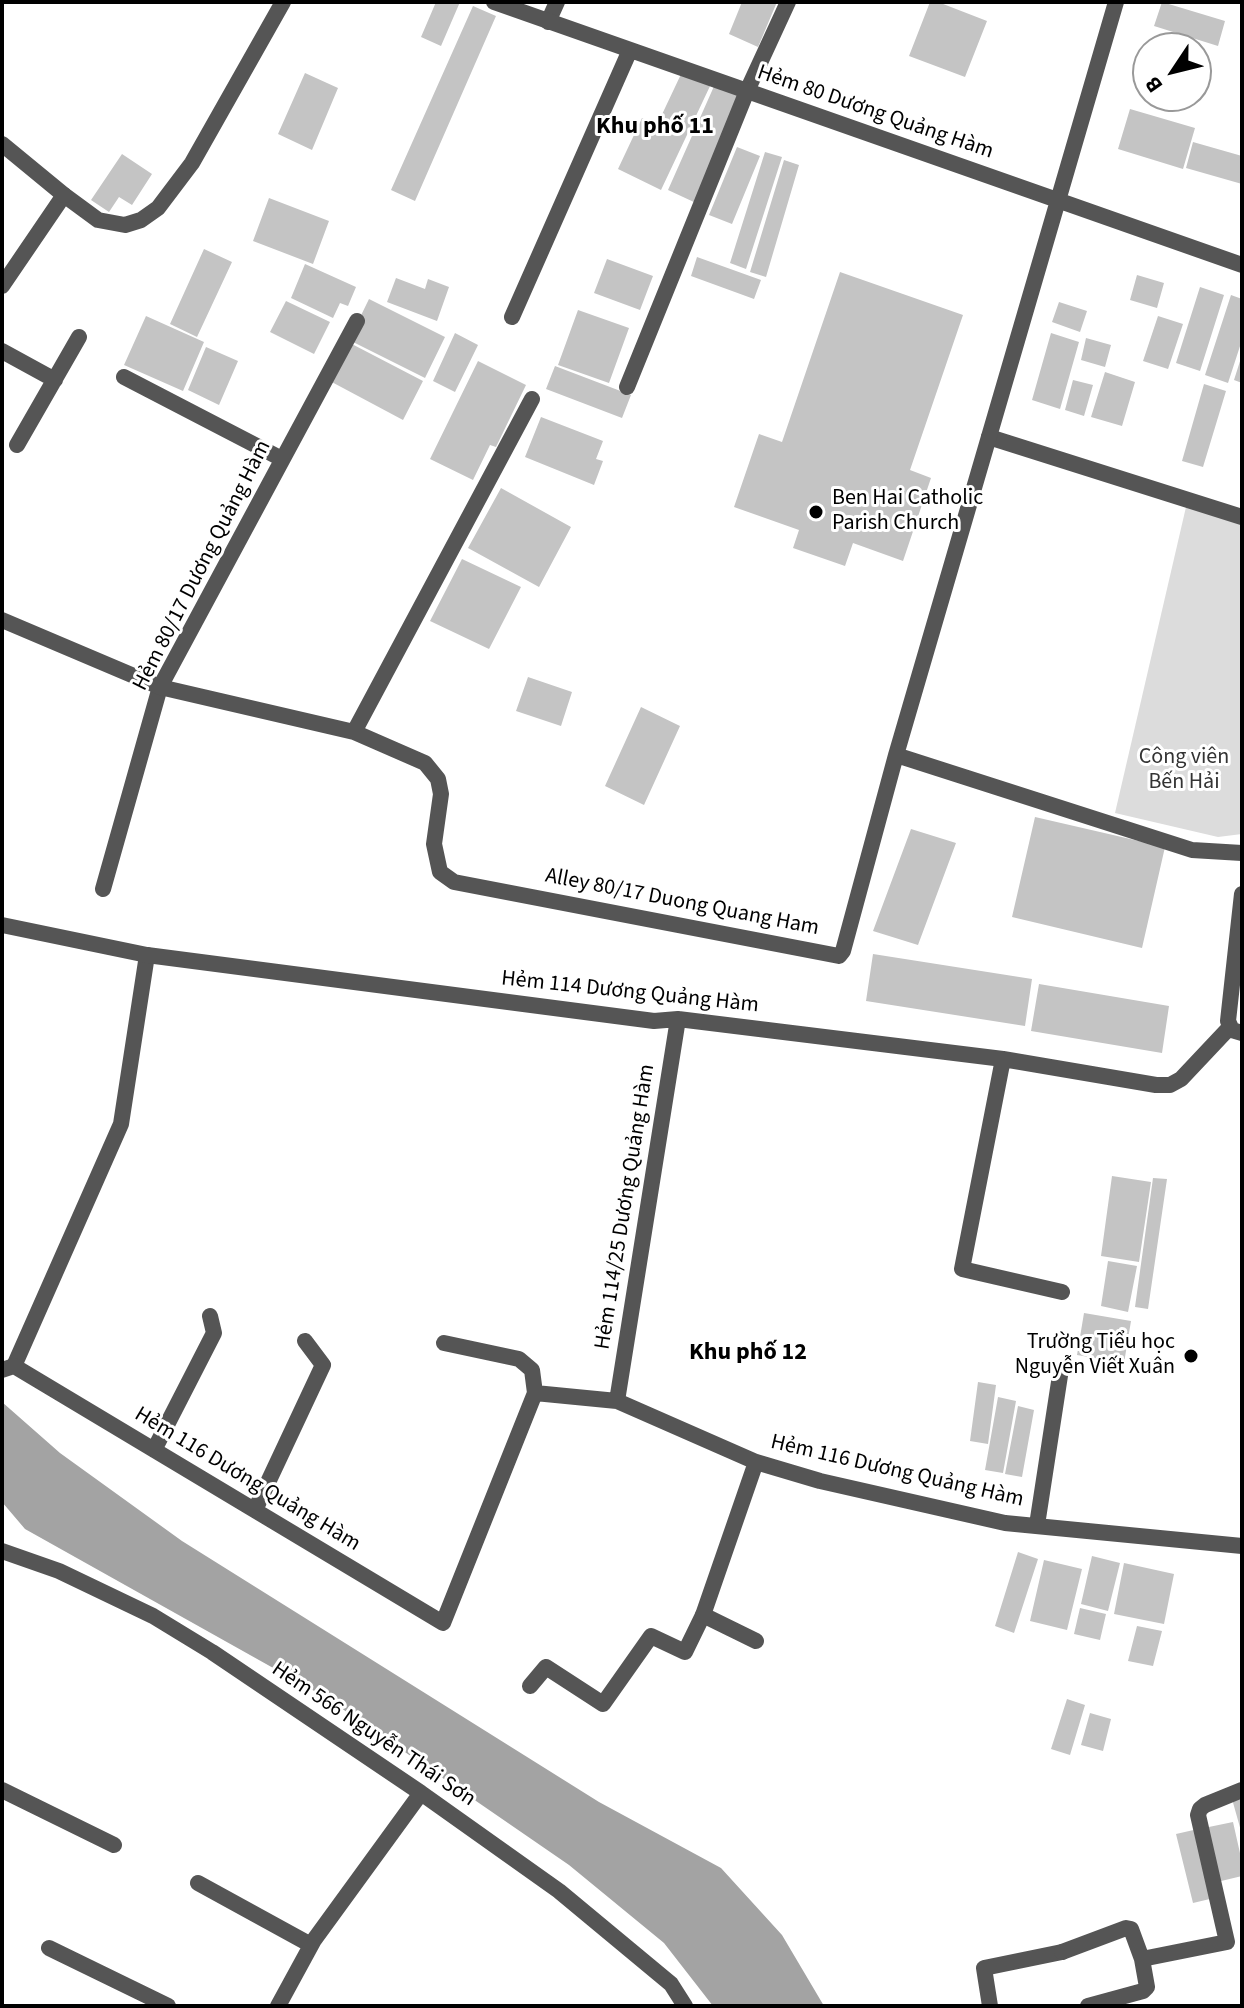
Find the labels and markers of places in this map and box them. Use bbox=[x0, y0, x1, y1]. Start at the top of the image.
place label: Ben Hai Catholic Parish Church bbox=[832, 486, 983, 538]
marker: Ben Hai Catholic Parish Church bbox=[807, 503, 825, 521]
place label: Trường Tiểu học Nguyễn Viết Xuân bbox=[1015, 1330, 1175, 1382]
marker: Trường Tiểu học Nguyễn Viết Xuân bbox=[1182, 1347, 1200, 1365]

